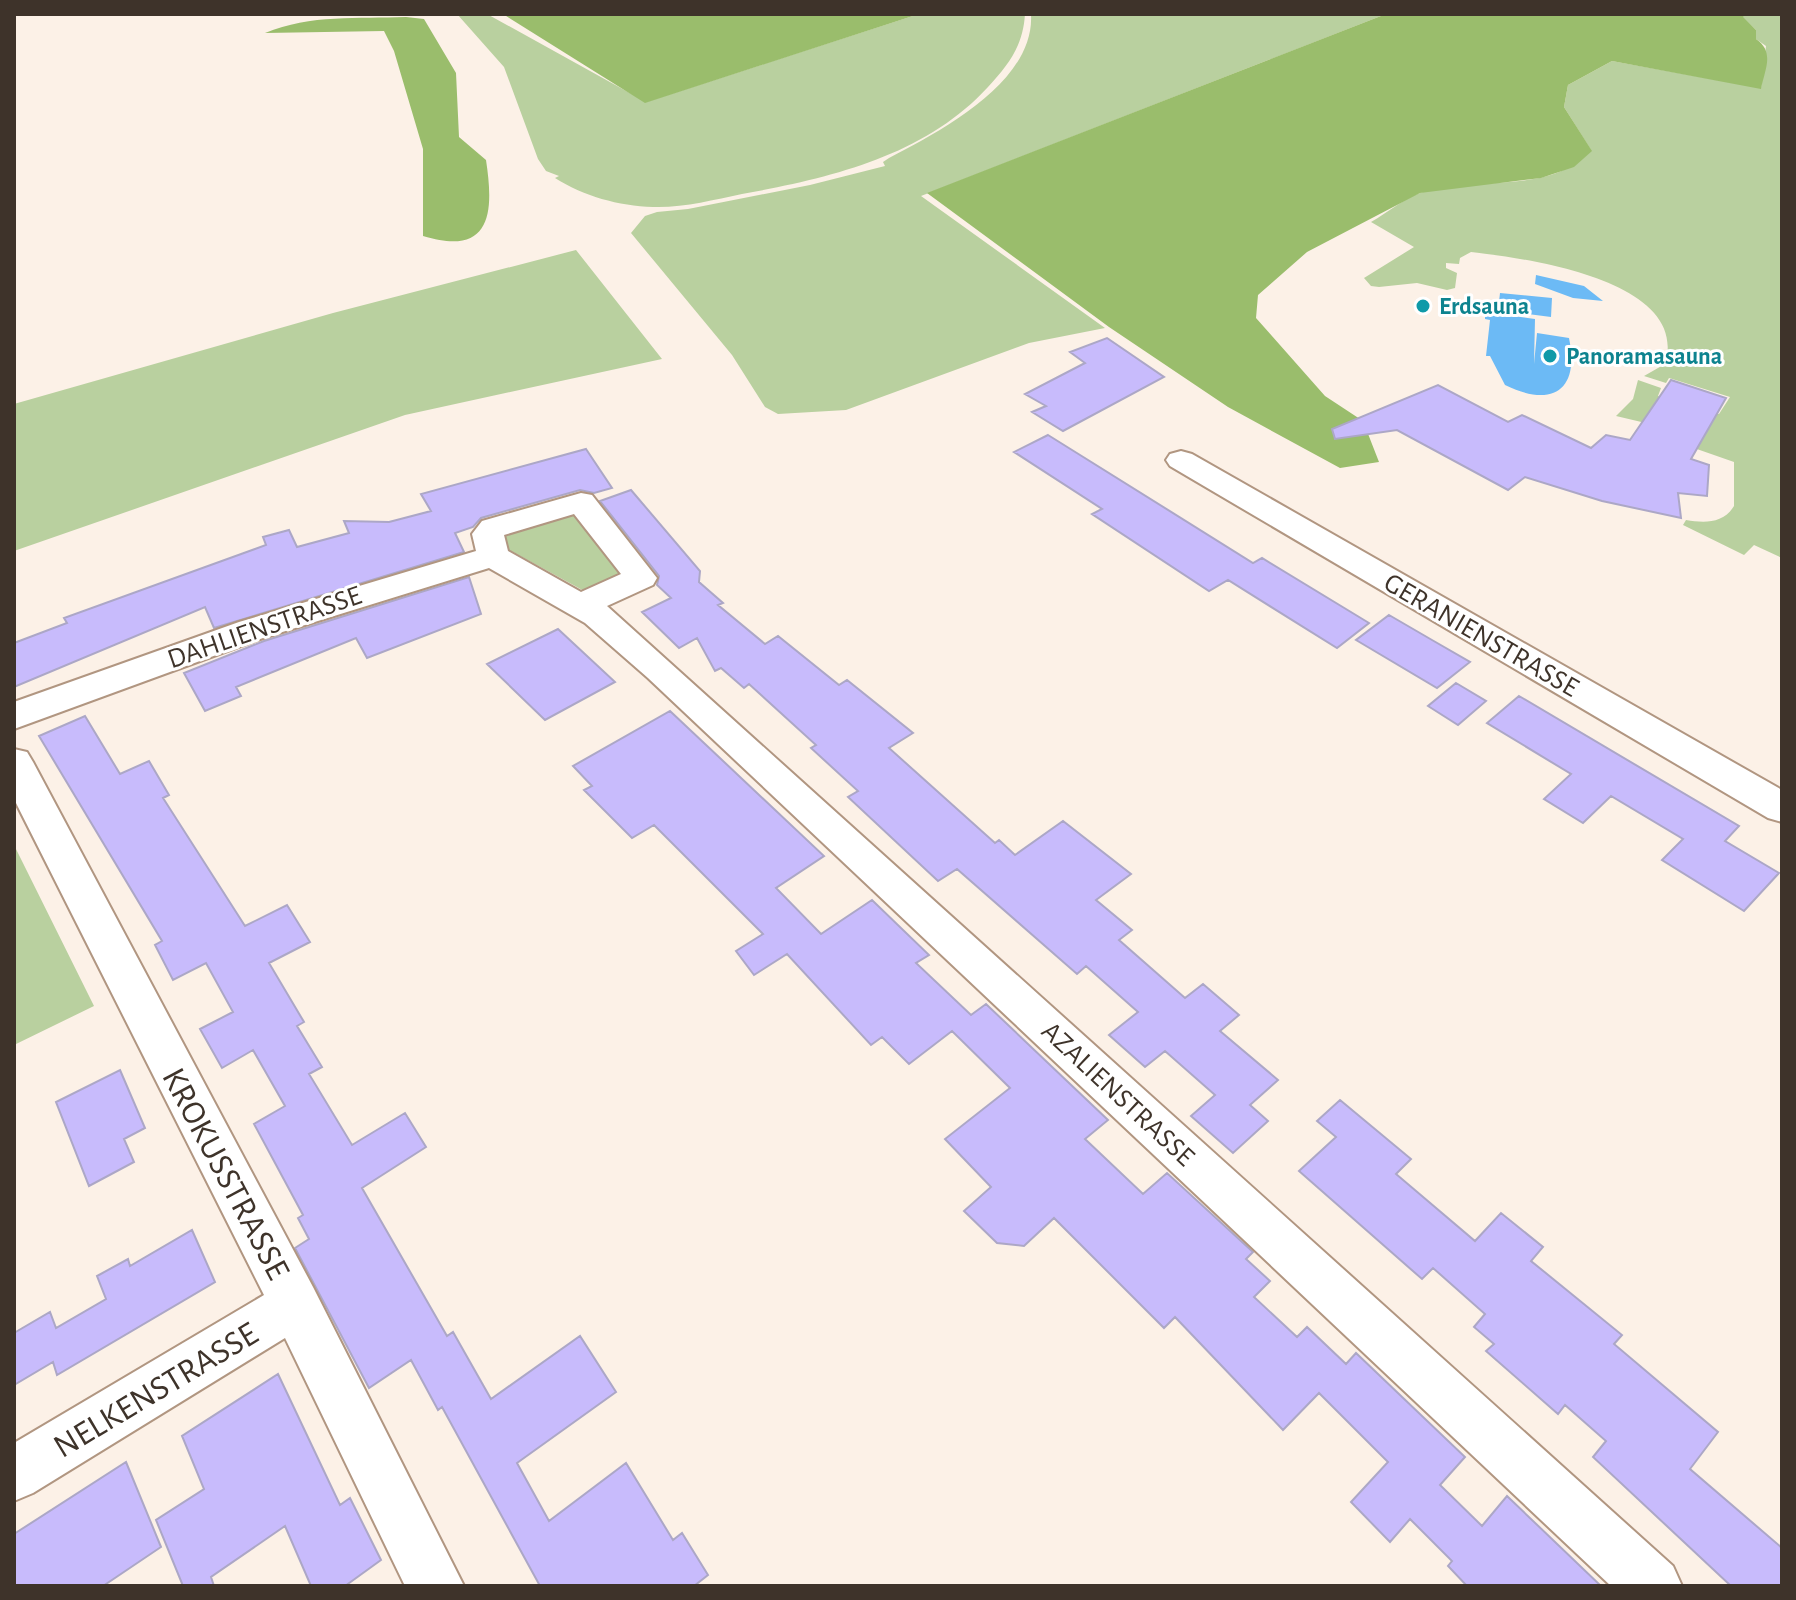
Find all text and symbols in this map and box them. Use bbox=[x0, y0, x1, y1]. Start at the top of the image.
place label: Erdsauna bbox=[1439, 295, 1529, 319]
marker: Erdsauna bbox=[1414, 297, 1432, 315]
place label: Panoramasauna bbox=[1566, 345, 1722, 369]
marker: Panoramasauna bbox=[1541, 347, 1559, 365]
street label: GERANIENSTRASSE bbox=[1379, 569, 1583, 703]
street label: DAHLIENSTRASSE bbox=[164, 582, 365, 674]
street label: AZALIENSTRASSE bbox=[1036, 1017, 1199, 1172]
street label: KROKUSSTRASSE bbox=[155, 1063, 295, 1285]
street label: NELKENSTRASSE bbox=[48, 1317, 264, 1465]

